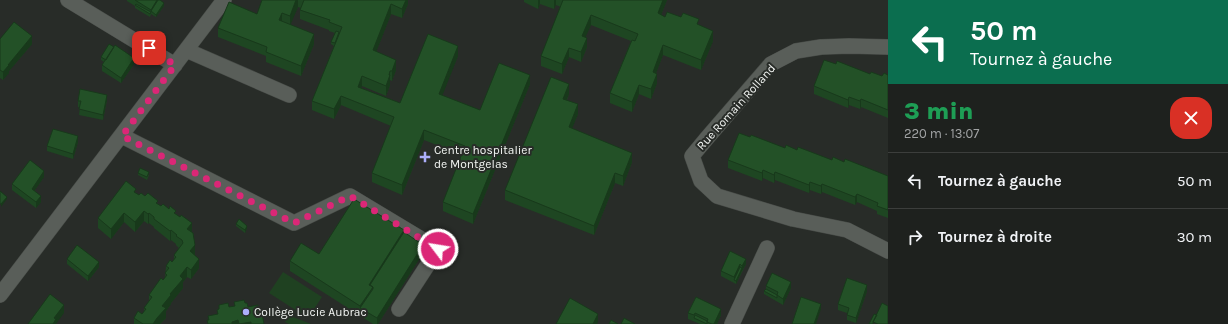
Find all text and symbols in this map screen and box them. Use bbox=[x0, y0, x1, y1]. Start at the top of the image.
text: 50 m bbox=[970, 14, 1038, 47]
icon: left bbox=[904, 16, 956, 68]
pin bbox=[132, 31, 166, 65]
icon: arrive bbox=[138, 37, 160, 59]
text: Tournez à gauche bbox=[970, 48, 1112, 70]
street label: Rue Romain Rolland bbox=[694, 61, 778, 153]
text: 3 min bbox=[904, 97, 973, 125]
button: close bbox=[1170, 97, 1212, 139]
text: 220 m · 13:07 bbox=[904, 126, 979, 141]
place label: Centre hospitalier de Montgelas bbox=[434, 143, 533, 171]
marker: Centre hospitalier de Montgelas bbox=[419, 151, 431, 163]
icon: left bbox=[904, 170, 926, 192]
text: Tournez à gauche bbox=[938, 172, 1062, 190]
text: 50 m bbox=[1177, 172, 1212, 190]
icon: right bbox=[904, 226, 926, 248]
position arrow bbox=[417, 228, 459, 270]
text: Tournez à droite bbox=[938, 228, 1052, 246]
text: 30 m bbox=[1177, 228, 1212, 246]
place label: Collège Lucie Aubrac bbox=[254, 305, 367, 319]
marker: Collège Lucie Aubrac bbox=[241, 307, 251, 317]

